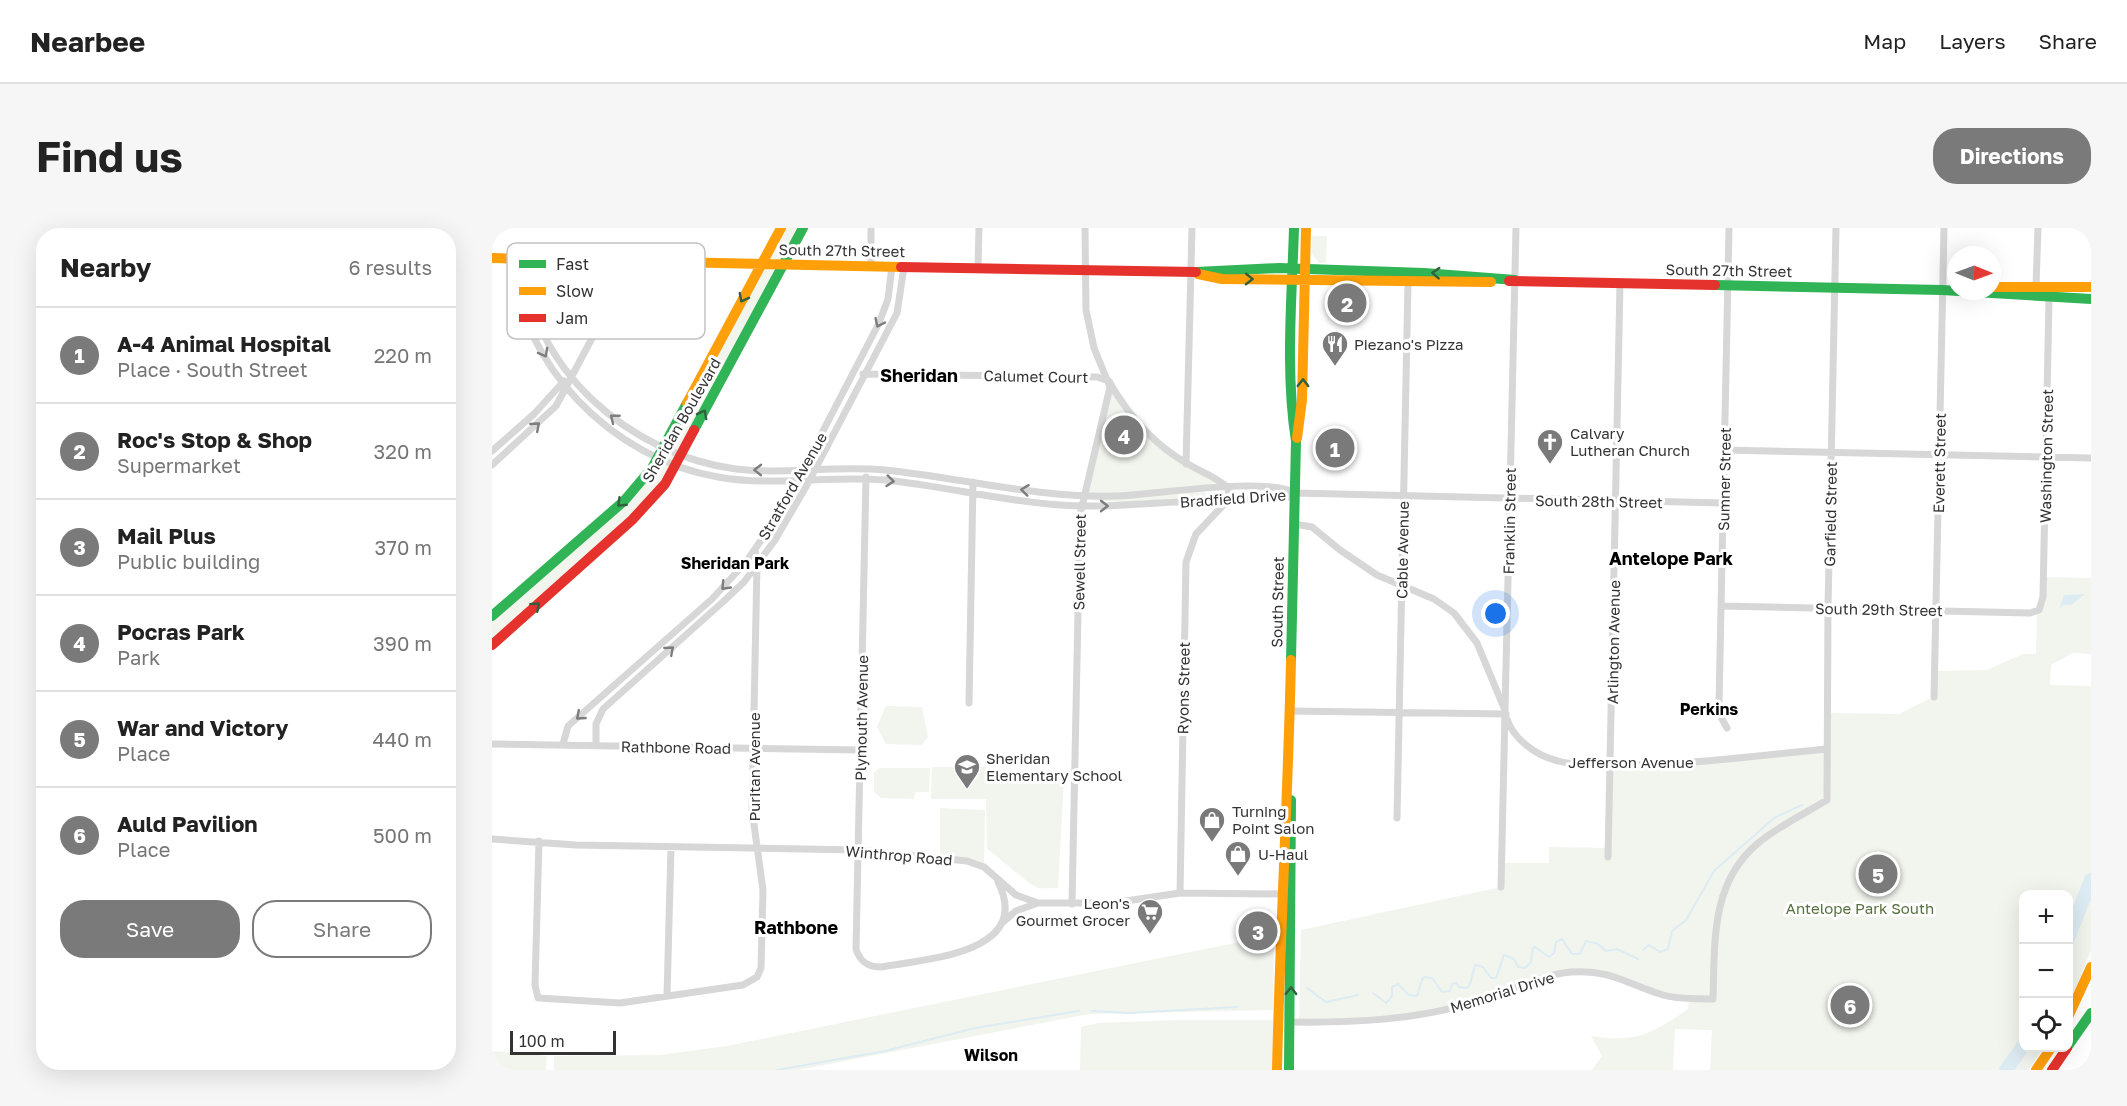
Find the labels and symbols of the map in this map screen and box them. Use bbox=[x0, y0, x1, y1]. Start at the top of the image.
street label: South 27th Street bbox=[779, 240, 905, 260]
legend bbox=[507, 243, 705, 339]
north arrow bbox=[1947, 246, 2001, 300]
text: Fast bbox=[556, 254, 589, 274]
street label: South 27th Street bbox=[1666, 260, 1792, 280]
one-way arrow bbox=[1432, 267, 1441, 280]
one-way arrow bbox=[1245, 273, 1254, 286]
pin: 2 bbox=[1328, 280, 1366, 326]
text: Slow bbox=[556, 281, 594, 301]
one-way arrow bbox=[739, 292, 750, 302]
text: Jam bbox=[556, 308, 588, 328]
one-way arrow bbox=[875, 316, 887, 327]
restaurant icon: Piezano's Pizza bbox=[1320, 329, 1350, 367]
place label: Piezano's Pizza bbox=[1354, 335, 1464, 353]
one-way arrow bbox=[537, 346, 548, 357]
street label: Sheridan Boulevard bbox=[638, 355, 724, 485]
district label: Sheridan bbox=[880, 364, 958, 386]
street label: Calumet Court bbox=[983, 366, 1089, 386]
one-way arrow bbox=[1296, 379, 1309, 388]
street label: Washington Street bbox=[2036, 389, 2056, 523]
one-way arrow bbox=[696, 410, 707, 420]
pin: 4 bbox=[1104, 412, 1144, 458]
street label: Everett Street bbox=[1929, 413, 1949, 513]
one-way arrow bbox=[609, 415, 620, 426]
one-way arrow bbox=[529, 422, 540, 433]
place label: Calvary Lutheran Church bbox=[1570, 424, 1690, 459]
pin: 1 bbox=[1316, 426, 1354, 470]
church icon: Calvary Lutheran Church bbox=[1535, 427, 1565, 465]
street label: Sumner Street bbox=[1714, 427, 1734, 531]
street label: Stratford Avenue bbox=[754, 429, 830, 543]
street label: Garfield Street bbox=[1820, 461, 1840, 567]
one-way arrow bbox=[753, 464, 762, 476]
street label: Franklin Street bbox=[1499, 467, 1519, 575]
one-way arrow bbox=[885, 474, 894, 487]
one-way arrow bbox=[1020, 485, 1029, 497]
street label: Bradfield Drive bbox=[1179, 485, 1287, 511]
street label: South 28th Street bbox=[1535, 491, 1663, 511]
one-way arrow bbox=[618, 496, 628, 507]
one-way arrow bbox=[1099, 500, 1108, 512]
street label: Cable Avenue bbox=[1392, 501, 1412, 599]
street label: Sewell Street bbox=[1069, 514, 1089, 610]
district label: Antelope Park bbox=[1609, 547, 1734, 569]
district label: Sheridan Park bbox=[681, 553, 790, 573]
street label: South Street bbox=[1267, 556, 1287, 648]
one-way arrow bbox=[721, 579, 732, 590]
street label: Arlington Avenue bbox=[1603, 580, 1623, 704]
your location bbox=[1481, 599, 1510, 628]
street label: South 29th Street bbox=[1815, 599, 1943, 619]
one-way arrow bbox=[529, 602, 540, 613]
street label: Ryons Street bbox=[1173, 642, 1193, 734]
one-way arrow bbox=[663, 646, 674, 657]
street label: Plymouth Avenue bbox=[851, 655, 871, 781]
district label: Perkins bbox=[1680, 699, 1738, 719]
one-way arrow bbox=[576, 709, 586, 720]
street label: Puritan Avenue bbox=[745, 712, 763, 822]
street label: Rathbone Road bbox=[621, 737, 731, 757]
place label: Sheridan Elementary School bbox=[986, 749, 1122, 784]
school or university icon: Sheridan Elementary School bbox=[952, 752, 982, 790]
street label: Jefferson Avenue bbox=[1568, 753, 1694, 771]
place label: Turning Point Salon bbox=[1232, 802, 1314, 837]
shop icon: Turning Point Salon bbox=[1197, 805, 1227, 843]
shop icon: U-Haul bbox=[1223, 839, 1253, 877]
street label: Winthrop Road bbox=[845, 841, 953, 869]
place label: U-Haul bbox=[1258, 845, 1309, 863]
pin: 5 bbox=[1858, 852, 1898, 896]
place label: Leon's Gourmet Grocer bbox=[1016, 894, 1130, 929]
supermarket icon: Leon's Gourmet Grocer bbox=[1135, 897, 1165, 935]
park label: Antelope Park South bbox=[1786, 899, 1934, 917]
pin: 3 bbox=[1238, 908, 1278, 954]
district label: Rathbone bbox=[754, 916, 838, 938]
street label: Memorial Drive bbox=[1448, 968, 1557, 1016]
pin: 6 bbox=[1830, 982, 1870, 1028]
one-way arrow bbox=[1285, 986, 1297, 995]
scale bar bbox=[510, 1028, 616, 1056]
district label: Wilson bbox=[964, 1045, 1018, 1065]

